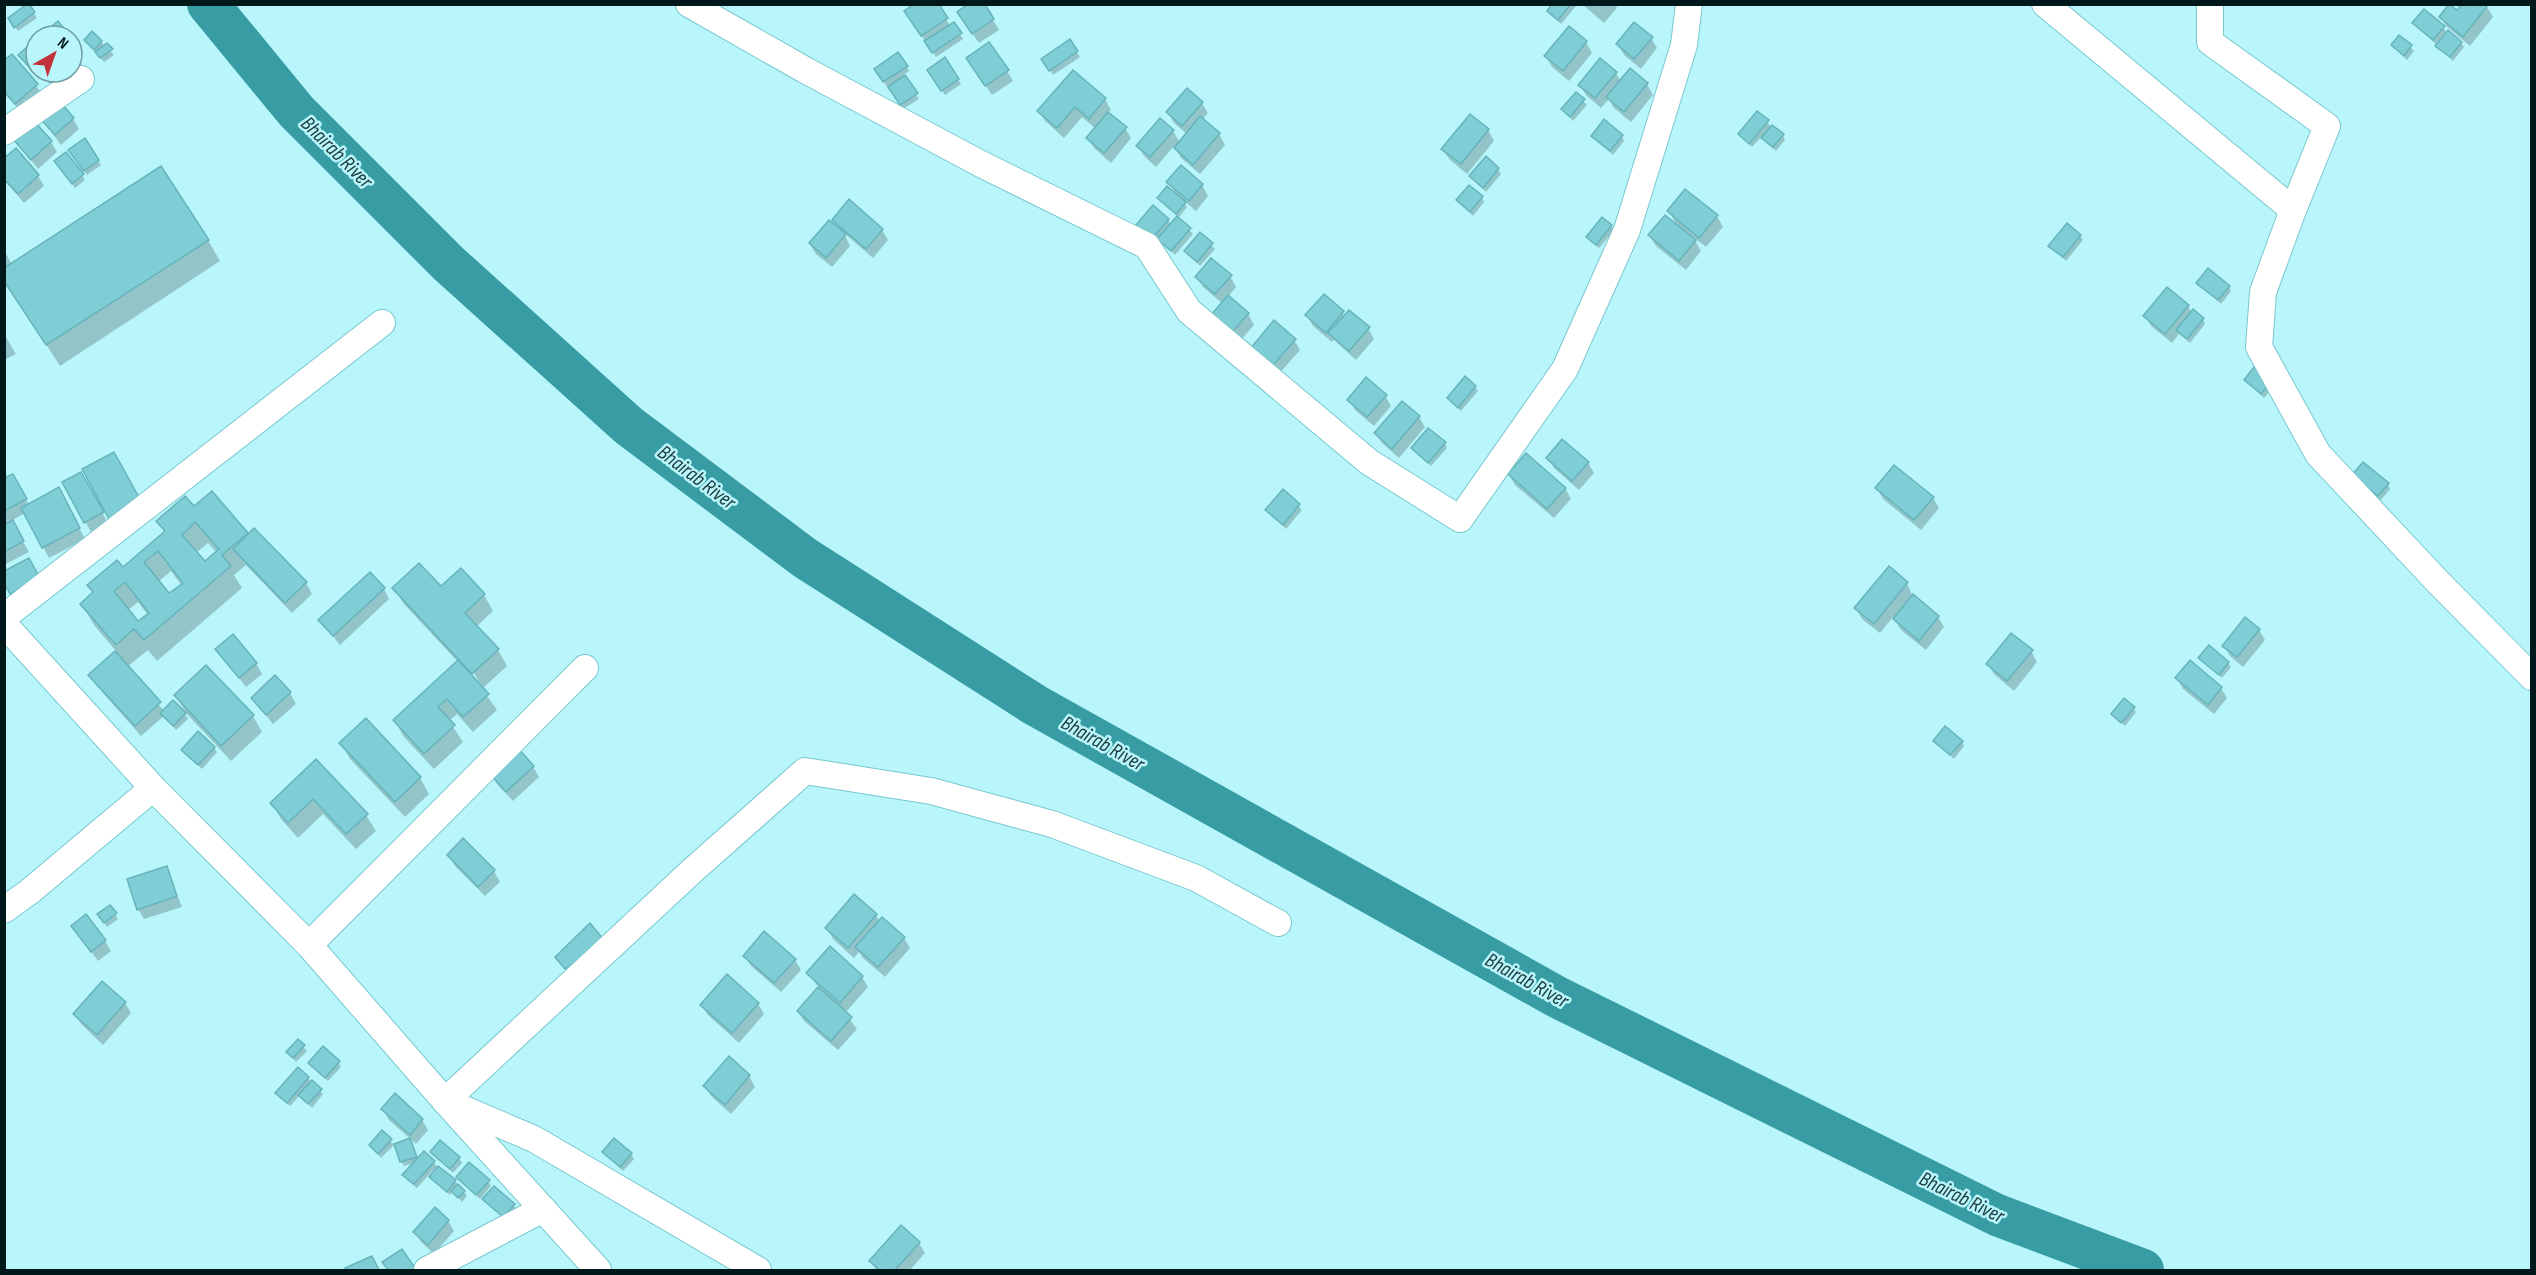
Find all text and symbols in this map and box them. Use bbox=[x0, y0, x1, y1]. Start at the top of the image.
north arrow bbox=[24, 24, 84, 84]
text: N bbox=[53, 34, 72, 54]
water label: Bhairab River bbox=[296, 111, 379, 194]
water label: Bhairab River bbox=[653, 440, 742, 516]
water label: Bhairab River bbox=[1057, 710, 1150, 777]
water label: Bhairab River bbox=[1481, 947, 1574, 1014]
water label: Bhairab River bbox=[1915, 1166, 2009, 1229]

